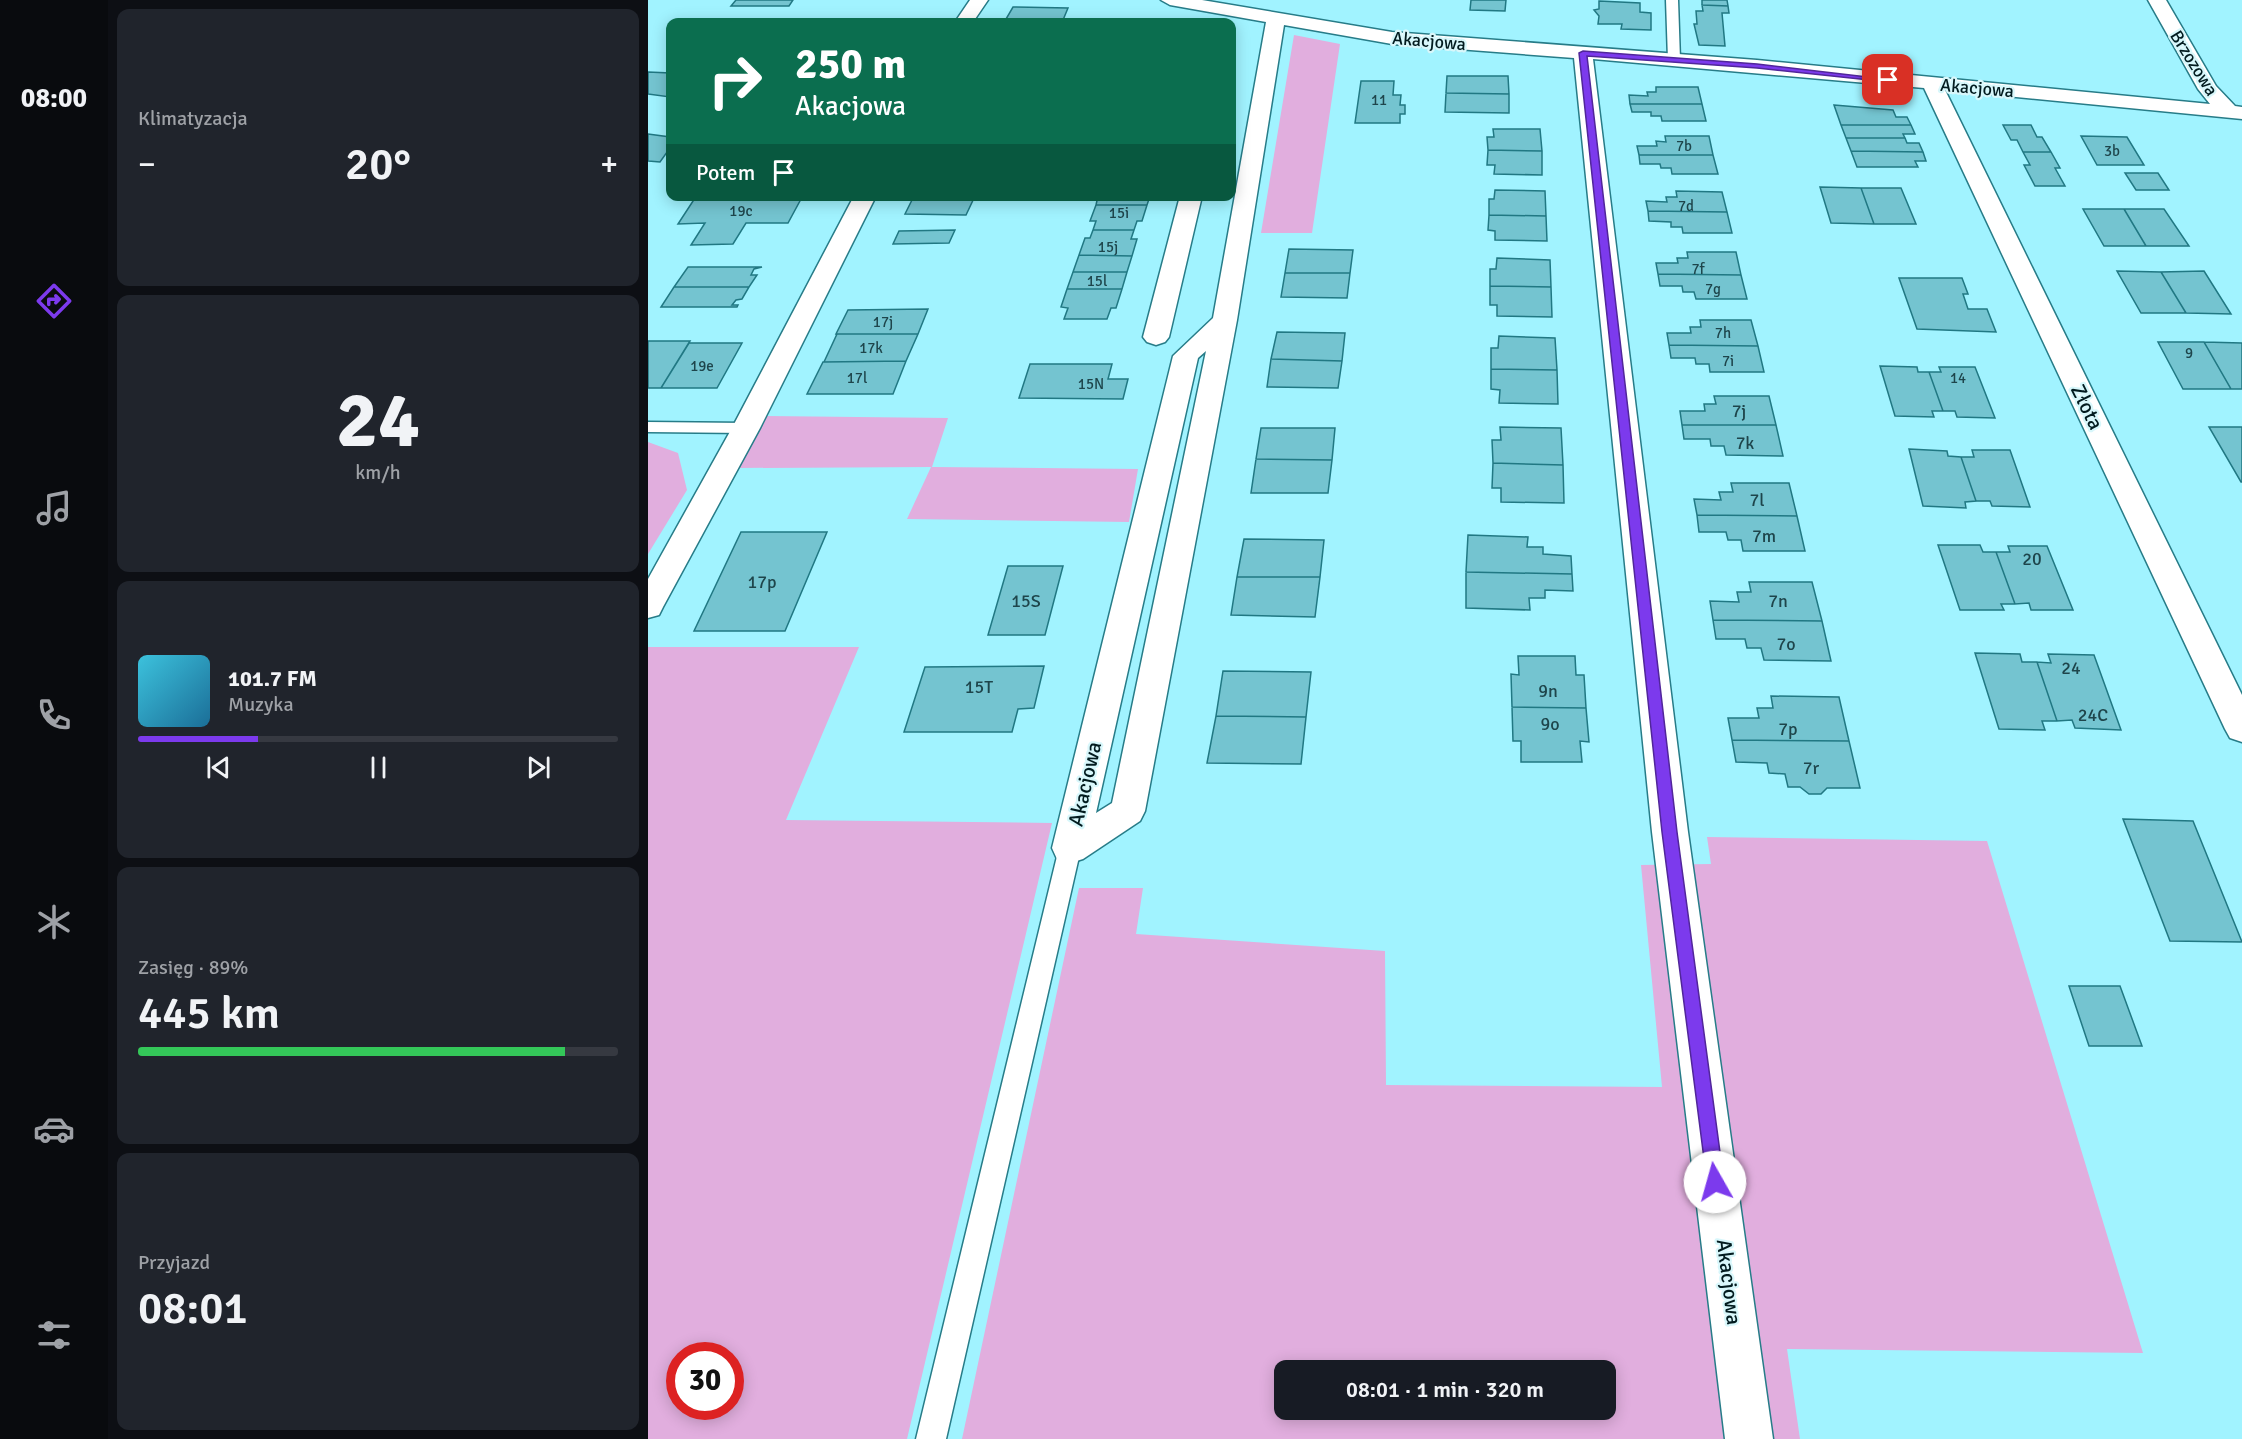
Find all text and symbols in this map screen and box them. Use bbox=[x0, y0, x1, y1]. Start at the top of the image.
street label: Brzozowa bbox=[2165, 26, 2223, 100]
street label: Akacjowa bbox=[1391, 27, 1467, 55]
text: 250 m bbox=[795, 39, 906, 90]
icon: right bbox=[696, 42, 774, 120]
pin bbox=[1862, 54, 1913, 105]
icon: arrive bbox=[1871, 63, 1904, 96]
street label: Akacjowa bbox=[1939, 74, 2015, 102]
text: 08:00 bbox=[21, 82, 87, 115]
text: Akacjowa bbox=[795, 90, 906, 123]
house number: 11 bbox=[1371, 91, 1387, 109]
text: Klimatyzacja bbox=[138, 106, 248, 131]
text: 20° bbox=[345, 137, 411, 192]
house number: 7b bbox=[1676, 137, 1692, 155]
house number: 3b bbox=[2104, 142, 2120, 160]
text: − bbox=[138, 144, 156, 185]
text: + bbox=[600, 144, 618, 185]
icon: arrive bbox=[767, 156, 800, 189]
text: Potem bbox=[696, 159, 755, 186]
house number: 7d bbox=[1678, 197, 1694, 215]
house number: 19c bbox=[729, 202, 753, 220]
house number: 15i bbox=[1109, 204, 1129, 222]
house number: 15j bbox=[1098, 238, 1118, 256]
house number: 7f bbox=[1691, 260, 1706, 278]
house number: 15l bbox=[1087, 272, 1107, 290]
icon: directions bbox=[33, 280, 75, 322]
house number: 7g bbox=[1705, 280, 1721, 298]
house number: 17j bbox=[873, 313, 893, 331]
house number: 7h bbox=[1715, 324, 1731, 342]
house number: 17k bbox=[859, 339, 883, 357]
house number: 9 bbox=[2185, 344, 2193, 362]
house number: 7i bbox=[1722, 352, 1734, 370]
house number: 19e bbox=[690, 357, 714, 375]
house number: 17l bbox=[847, 369, 867, 387]
house number: 14 bbox=[1950, 369, 1966, 387]
text: 24 bbox=[336, 373, 420, 469]
house number: 15N bbox=[1078, 375, 1104, 393]
street label: Złota bbox=[2065, 380, 2109, 434]
house number: 7j bbox=[1732, 400, 1746, 422]
house number: 7k bbox=[1736, 432, 1754, 454]
text: km/h bbox=[355, 460, 401, 485]
icon: music bbox=[33, 487, 75, 529]
house number: 7l bbox=[1749, 489, 1765, 511]
house number: 7m bbox=[1752, 525, 1776, 547]
house number: 20 bbox=[2022, 548, 2042, 570]
house number: 17p bbox=[748, 571, 776, 593]
house number: 15S bbox=[1011, 590, 1041, 612]
house number: 7n bbox=[1768, 590, 1788, 612]
house number: 7o bbox=[1776, 633, 1796, 655]
house number: 24 bbox=[2061, 657, 2081, 679]
text: 101.7 FM bbox=[228, 665, 317, 692]
house number: 15T bbox=[965, 676, 993, 698]
house number: 9n bbox=[1538, 680, 1558, 702]
text: Muzyka bbox=[228, 692, 294, 717]
icon: phone bbox=[33, 694, 75, 736]
house number: 24C bbox=[2078, 704, 2108, 726]
house number: 9o bbox=[1540, 713, 1560, 735]
house number: 7p bbox=[1778, 718, 1798, 740]
street label: Akacjowa bbox=[1063, 739, 1107, 829]
icon: previous bbox=[202, 751, 235, 784]
icon: pause bbox=[362, 751, 395, 784]
icon: next bbox=[522, 751, 555, 784]
house number: 7r bbox=[1803, 757, 1820, 779]
icon: climate bbox=[33, 901, 75, 943]
text: Zasięg · 89% bbox=[138, 955, 248, 980]
text: 445 km bbox=[138, 986, 280, 1041]
icon: car bbox=[33, 1108, 75, 1150]
position arrow bbox=[1683, 1150, 1747, 1214]
street label: Akacjowa bbox=[1711, 1238, 1747, 1326]
text: Przyjazd bbox=[138, 1250, 210, 1275]
text: 08:01 bbox=[138, 1281, 248, 1336]
icon: filters bbox=[33, 1314, 75, 1356]
speed limit sign: 30 bbox=[666, 1342, 744, 1420]
text: 08:01 · 1 min · 320 m bbox=[1346, 1376, 1544, 1403]

